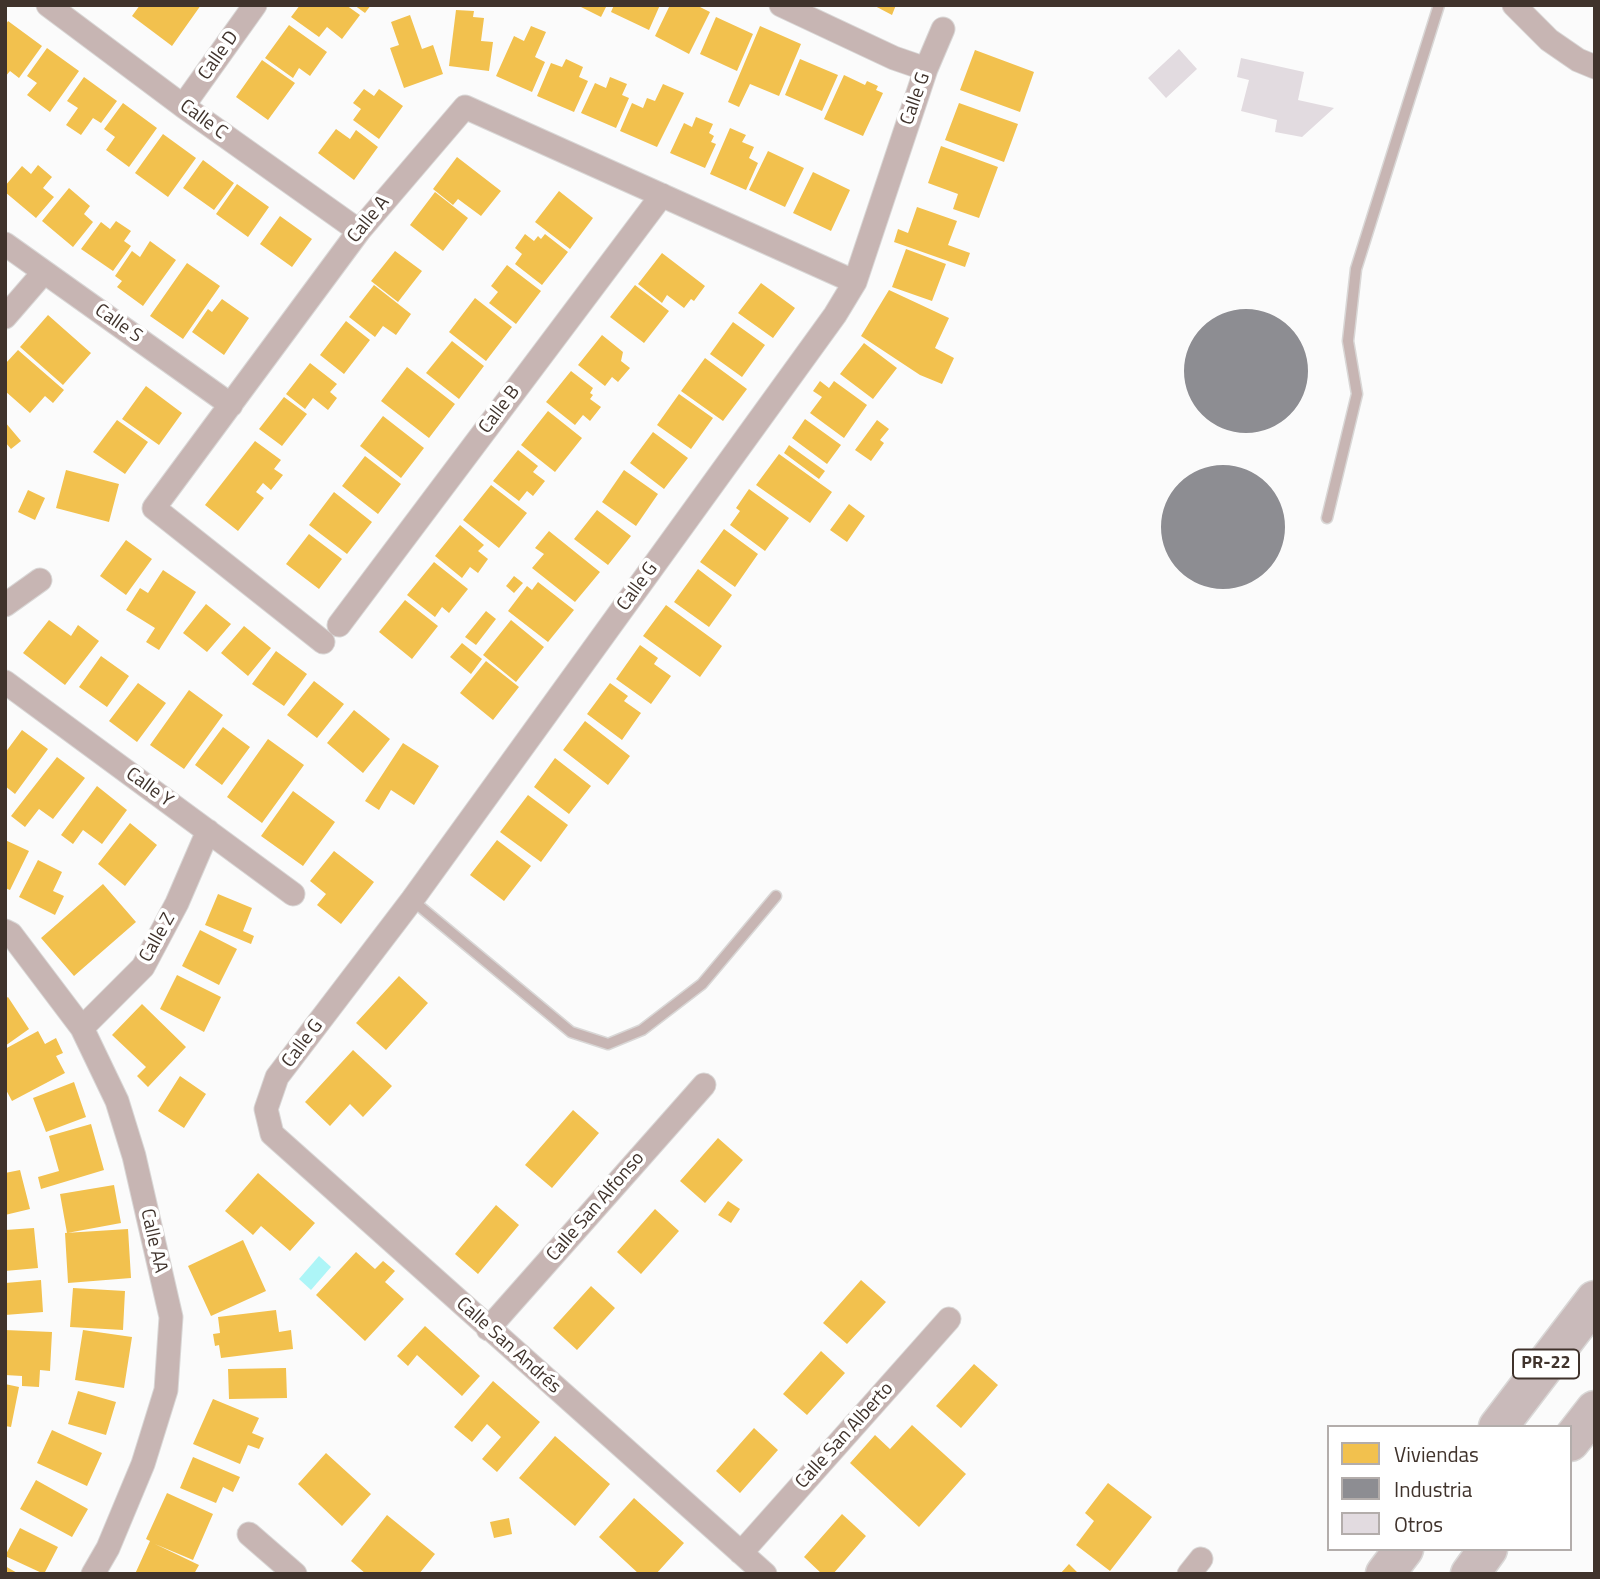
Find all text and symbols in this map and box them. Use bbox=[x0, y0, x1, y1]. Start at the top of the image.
street label: Calle D bbox=[194, 27, 244, 85]
street label: Calle G bbox=[896, 70, 936, 128]
street label: Calle C bbox=[175, 95, 231, 145]
street label: Calle A bbox=[343, 192, 395, 248]
street label: Calle S bbox=[90, 300, 146, 348]
street label: Calle B bbox=[475, 382, 525, 438]
street label: Calle G bbox=[613, 558, 663, 616]
street label: Calle Y bbox=[121, 763, 177, 813]
street label: Calle Z bbox=[135, 909, 181, 967]
street label: Calle G bbox=[278, 1016, 328, 1072]
street label: Calle San Alfonso bbox=[542, 1148, 650, 1266]
street label: Calle AA bbox=[135, 1207, 171, 1275]
street label: Calle San Andrés bbox=[451, 1293, 565, 1399]
road number: PR-22 bbox=[1513, 1350, 1579, 1378]
street label: Calle San Alberto bbox=[791, 1378, 899, 1494]
legend bbox=[1327, 1425, 1572, 1551]
text: Viviendas bbox=[1394, 1438, 1479, 1470]
text: Industria bbox=[1394, 1473, 1472, 1505]
text: Otros bbox=[1394, 1508, 1443, 1540]

